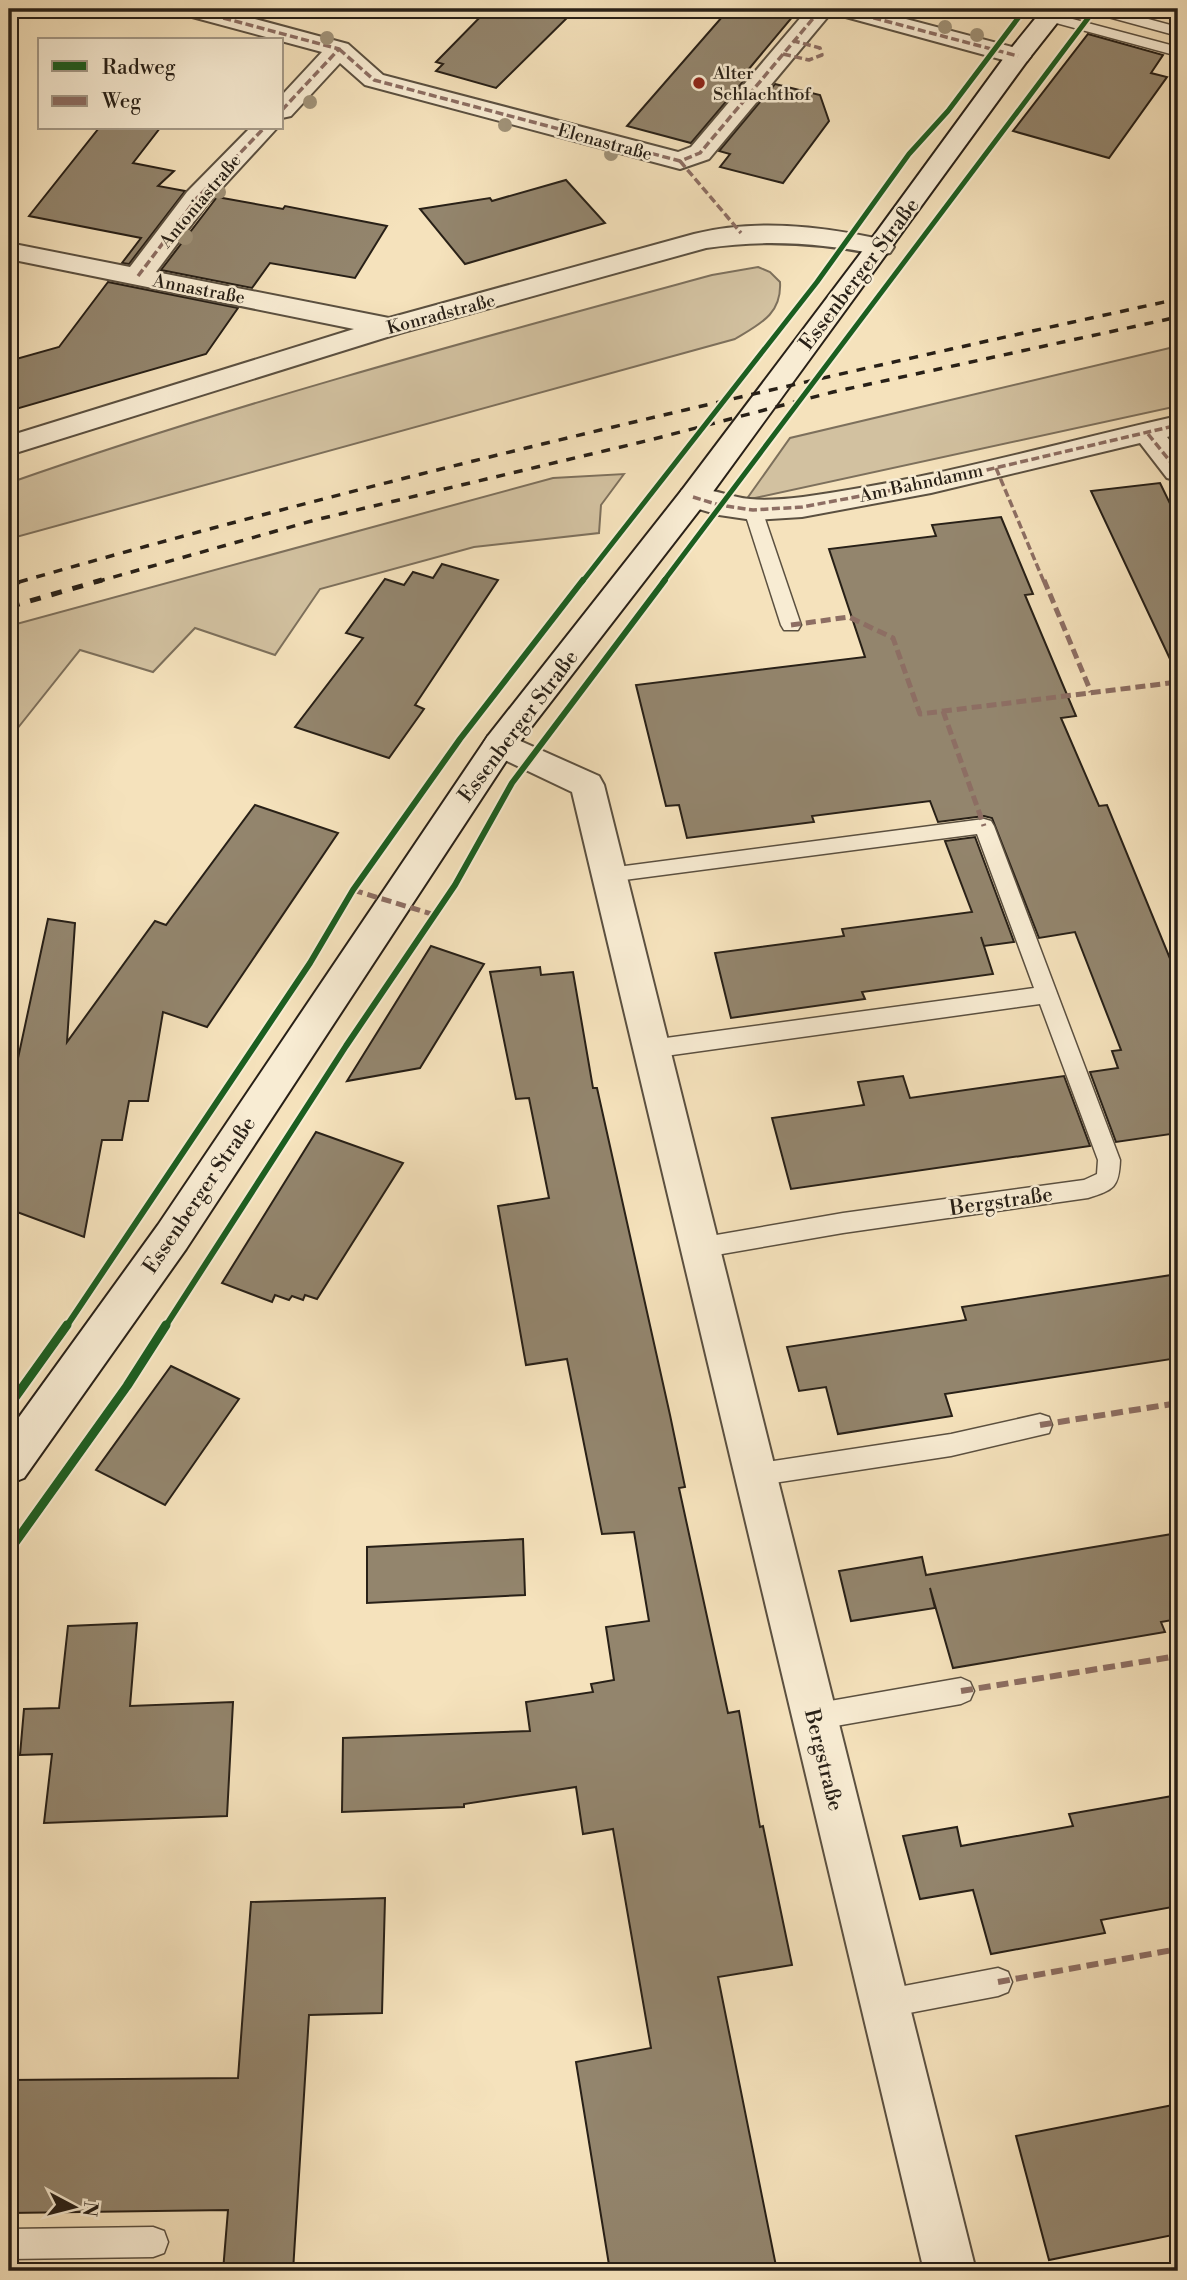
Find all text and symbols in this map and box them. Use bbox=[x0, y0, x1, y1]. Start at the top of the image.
legend bbox=[38, 38, 284, 130]
text: Radweg bbox=[102, 55, 176, 81]
place label: Alter Schlachthof bbox=[712, 62, 812, 106]
marker: Alter Schlachthof bbox=[691, 75, 707, 91]
text: Weg bbox=[101, 89, 141, 115]
street label: Elenastraße bbox=[555, 119, 655, 166]
street label: Antoniastraße bbox=[154, 150, 246, 254]
street label: Essenberger Straße bbox=[794, 193, 925, 356]
street label: Annastraße bbox=[150, 269, 247, 310]
street label: Konradstraße bbox=[384, 289, 498, 340]
street label: Am Bahndamm bbox=[856, 459, 985, 508]
street label: Essenberger Straße bbox=[453, 645, 584, 808]
street label: Essenberger Straße bbox=[138, 1112, 262, 1279]
street label: Bergstraße bbox=[947, 1182, 1054, 1222]
street label: Bergstraße bbox=[798, 1706, 848, 1814]
north arrow bbox=[38, 2172, 108, 2242]
text: N bbox=[77, 2200, 103, 2218]

